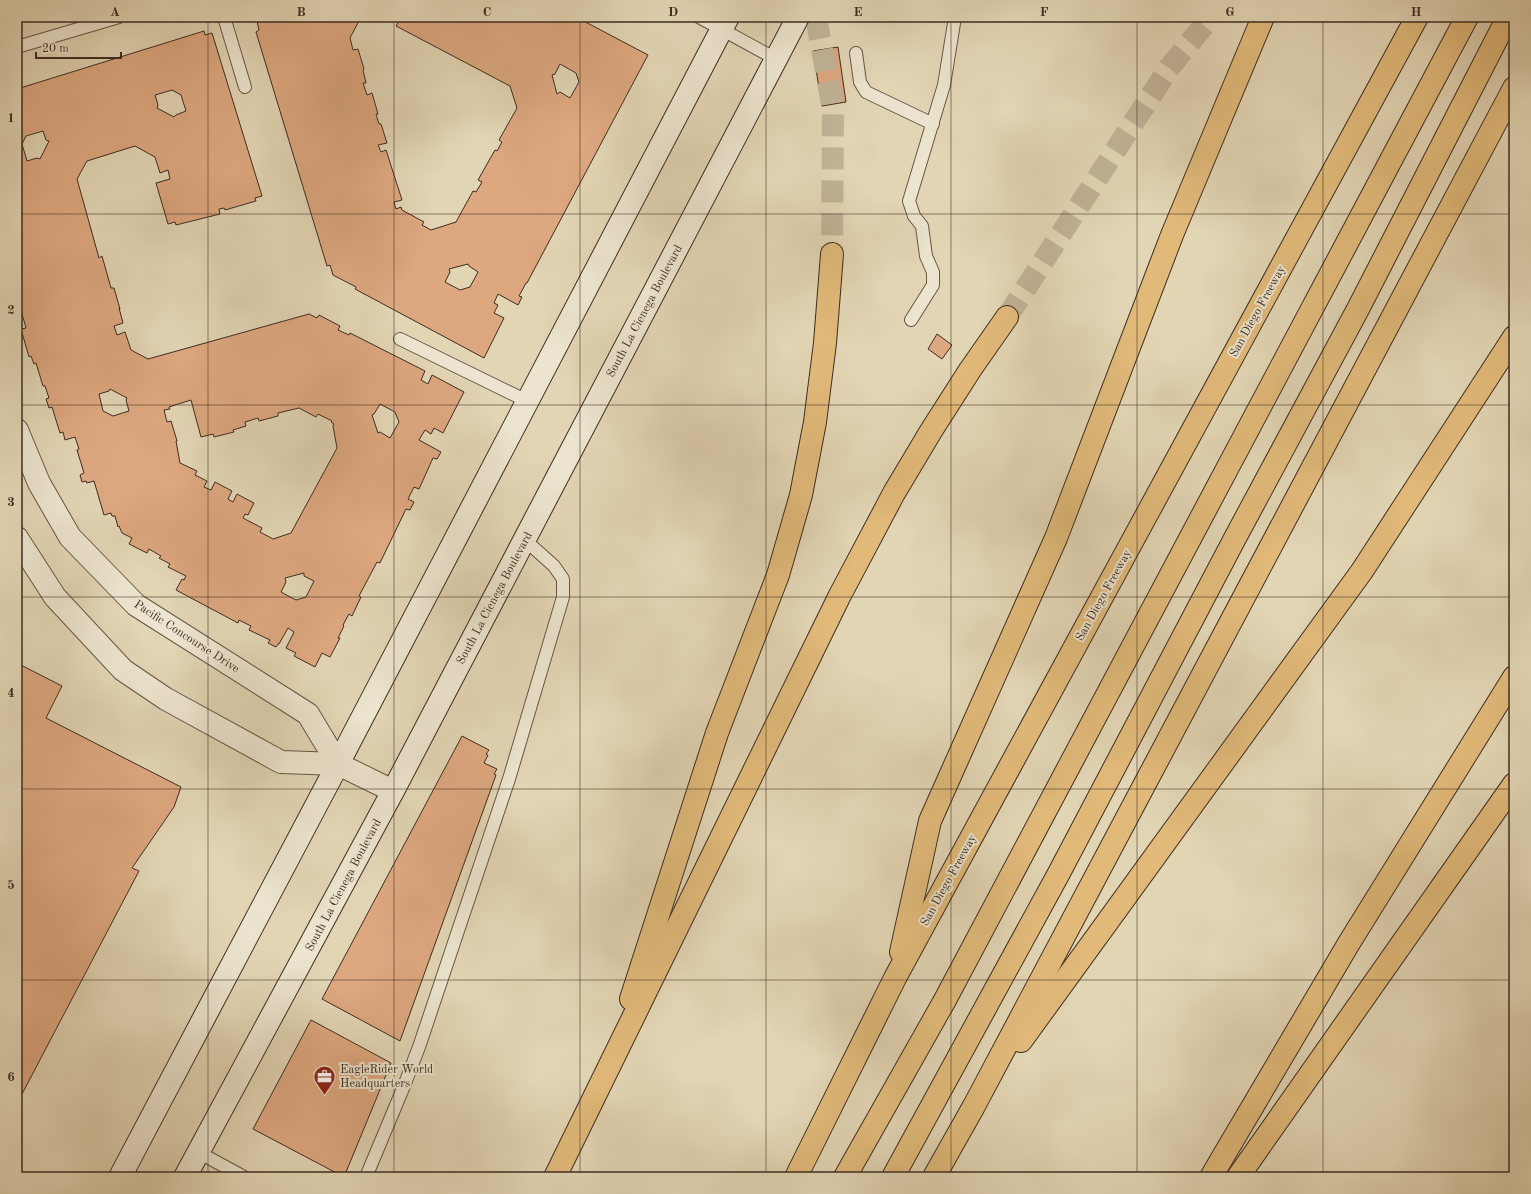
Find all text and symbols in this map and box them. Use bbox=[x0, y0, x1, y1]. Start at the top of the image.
text: A bbox=[110, 6, 120, 19]
text: B bbox=[296, 6, 306, 19]
text: C bbox=[483, 6, 491, 19]
text: D bbox=[668, 6, 678, 19]
text: E bbox=[854, 6, 863, 19]
text: F bbox=[1040, 6, 1049, 19]
text: G bbox=[1225, 6, 1235, 19]
text: H bbox=[1411, 6, 1422, 19]
scale bar bbox=[36, 34, 121, 60]
text: 20 m bbox=[42, 43, 69, 55]
text: 1 bbox=[7, 112, 15, 125]
street label: South La Cienega Boulevard bbox=[605, 243, 685, 380]
street label: San Diego Freeway bbox=[1228, 263, 1288, 359]
text: 2 bbox=[7, 304, 15, 317]
text: 3 bbox=[7, 496, 15, 509]
street label: South La Cienega Boulevard bbox=[455, 530, 535, 667]
street label: San Diego Freeway bbox=[1074, 547, 1134, 643]
street label: Pacific Concourse Drive bbox=[132, 598, 242, 676]
text: 4 bbox=[7, 687, 15, 700]
street label: South La Cienega Boulevard bbox=[304, 817, 384, 954]
street label: San Diego Freeway bbox=[919, 832, 979, 928]
text: 5 bbox=[7, 879, 15, 892]
office icon: EagleRider World Headquarters bbox=[311, 1063, 337, 1096]
place label: EagleRider World Headquarters bbox=[340, 1064, 433, 1090]
text: 6 bbox=[7, 1071, 15, 1084]

